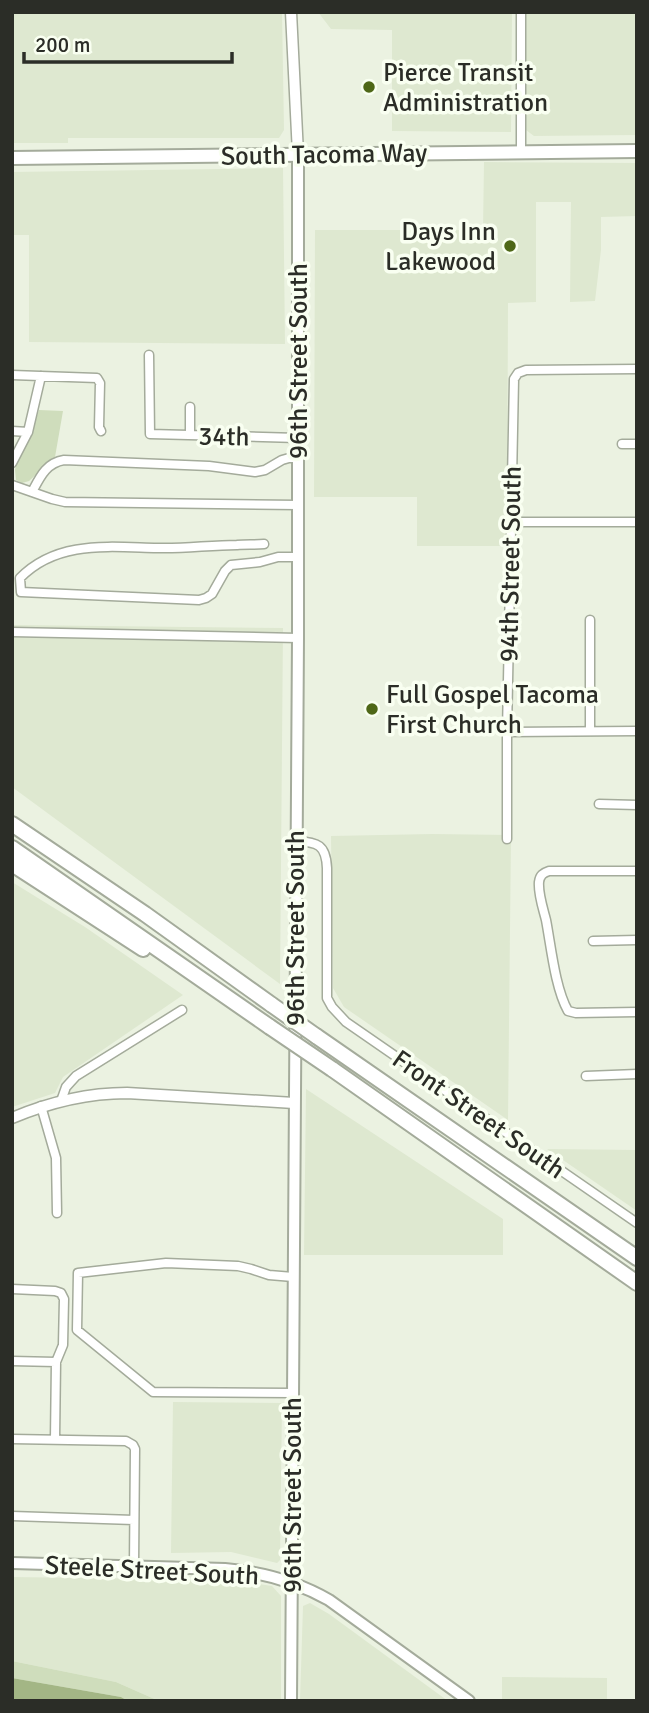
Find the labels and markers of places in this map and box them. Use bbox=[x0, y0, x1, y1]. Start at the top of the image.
place label: Pierce Transit Administration bbox=[383, 57, 548, 119]
marker: Pierce Transit Administration bbox=[361, 79, 377, 95]
place label: Days Inn Lakewood bbox=[385, 216, 496, 278]
marker: Days Inn Lakewood bbox=[502, 238, 518, 254]
place label: Full Gospel Tacoma First Church bbox=[386, 679, 599, 741]
marker: Full Gospel Tacoma First Church bbox=[364, 701, 380, 717]

